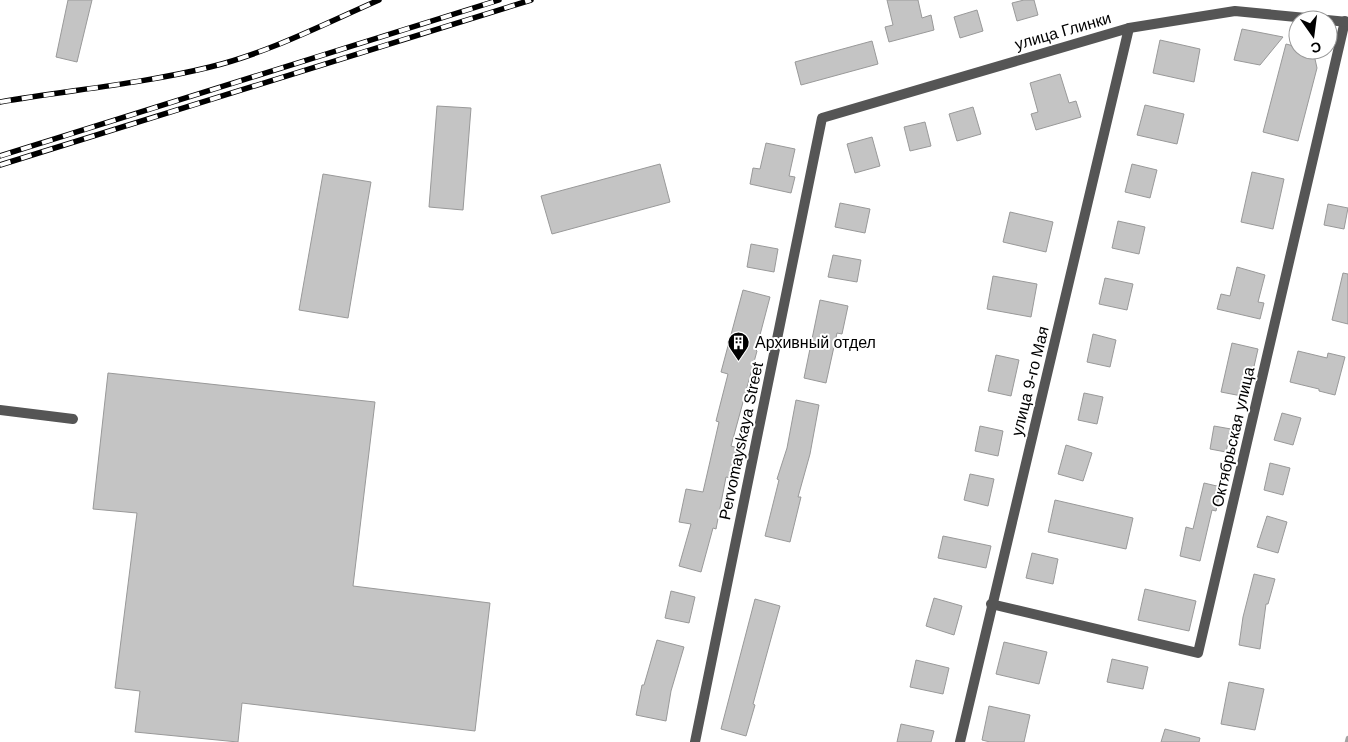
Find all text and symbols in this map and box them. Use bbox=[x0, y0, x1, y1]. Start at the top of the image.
street label: улица Глинки bbox=[1013, 9, 1113, 53]
north arrow bbox=[1288, 10, 1338, 60]
text: С bbox=[1309, 39, 1323, 57]
street label: улица 9-го Мая bbox=[1008, 324, 1052, 438]
building icon: Архивный отдел bbox=[727, 330, 751, 361]
place label: Архивный отдел bbox=[755, 334, 876, 351]
street label: Pervomayskaya Street bbox=[716, 360, 766, 521]
street label: Октябрьская улица bbox=[1209, 365, 1257, 509]

